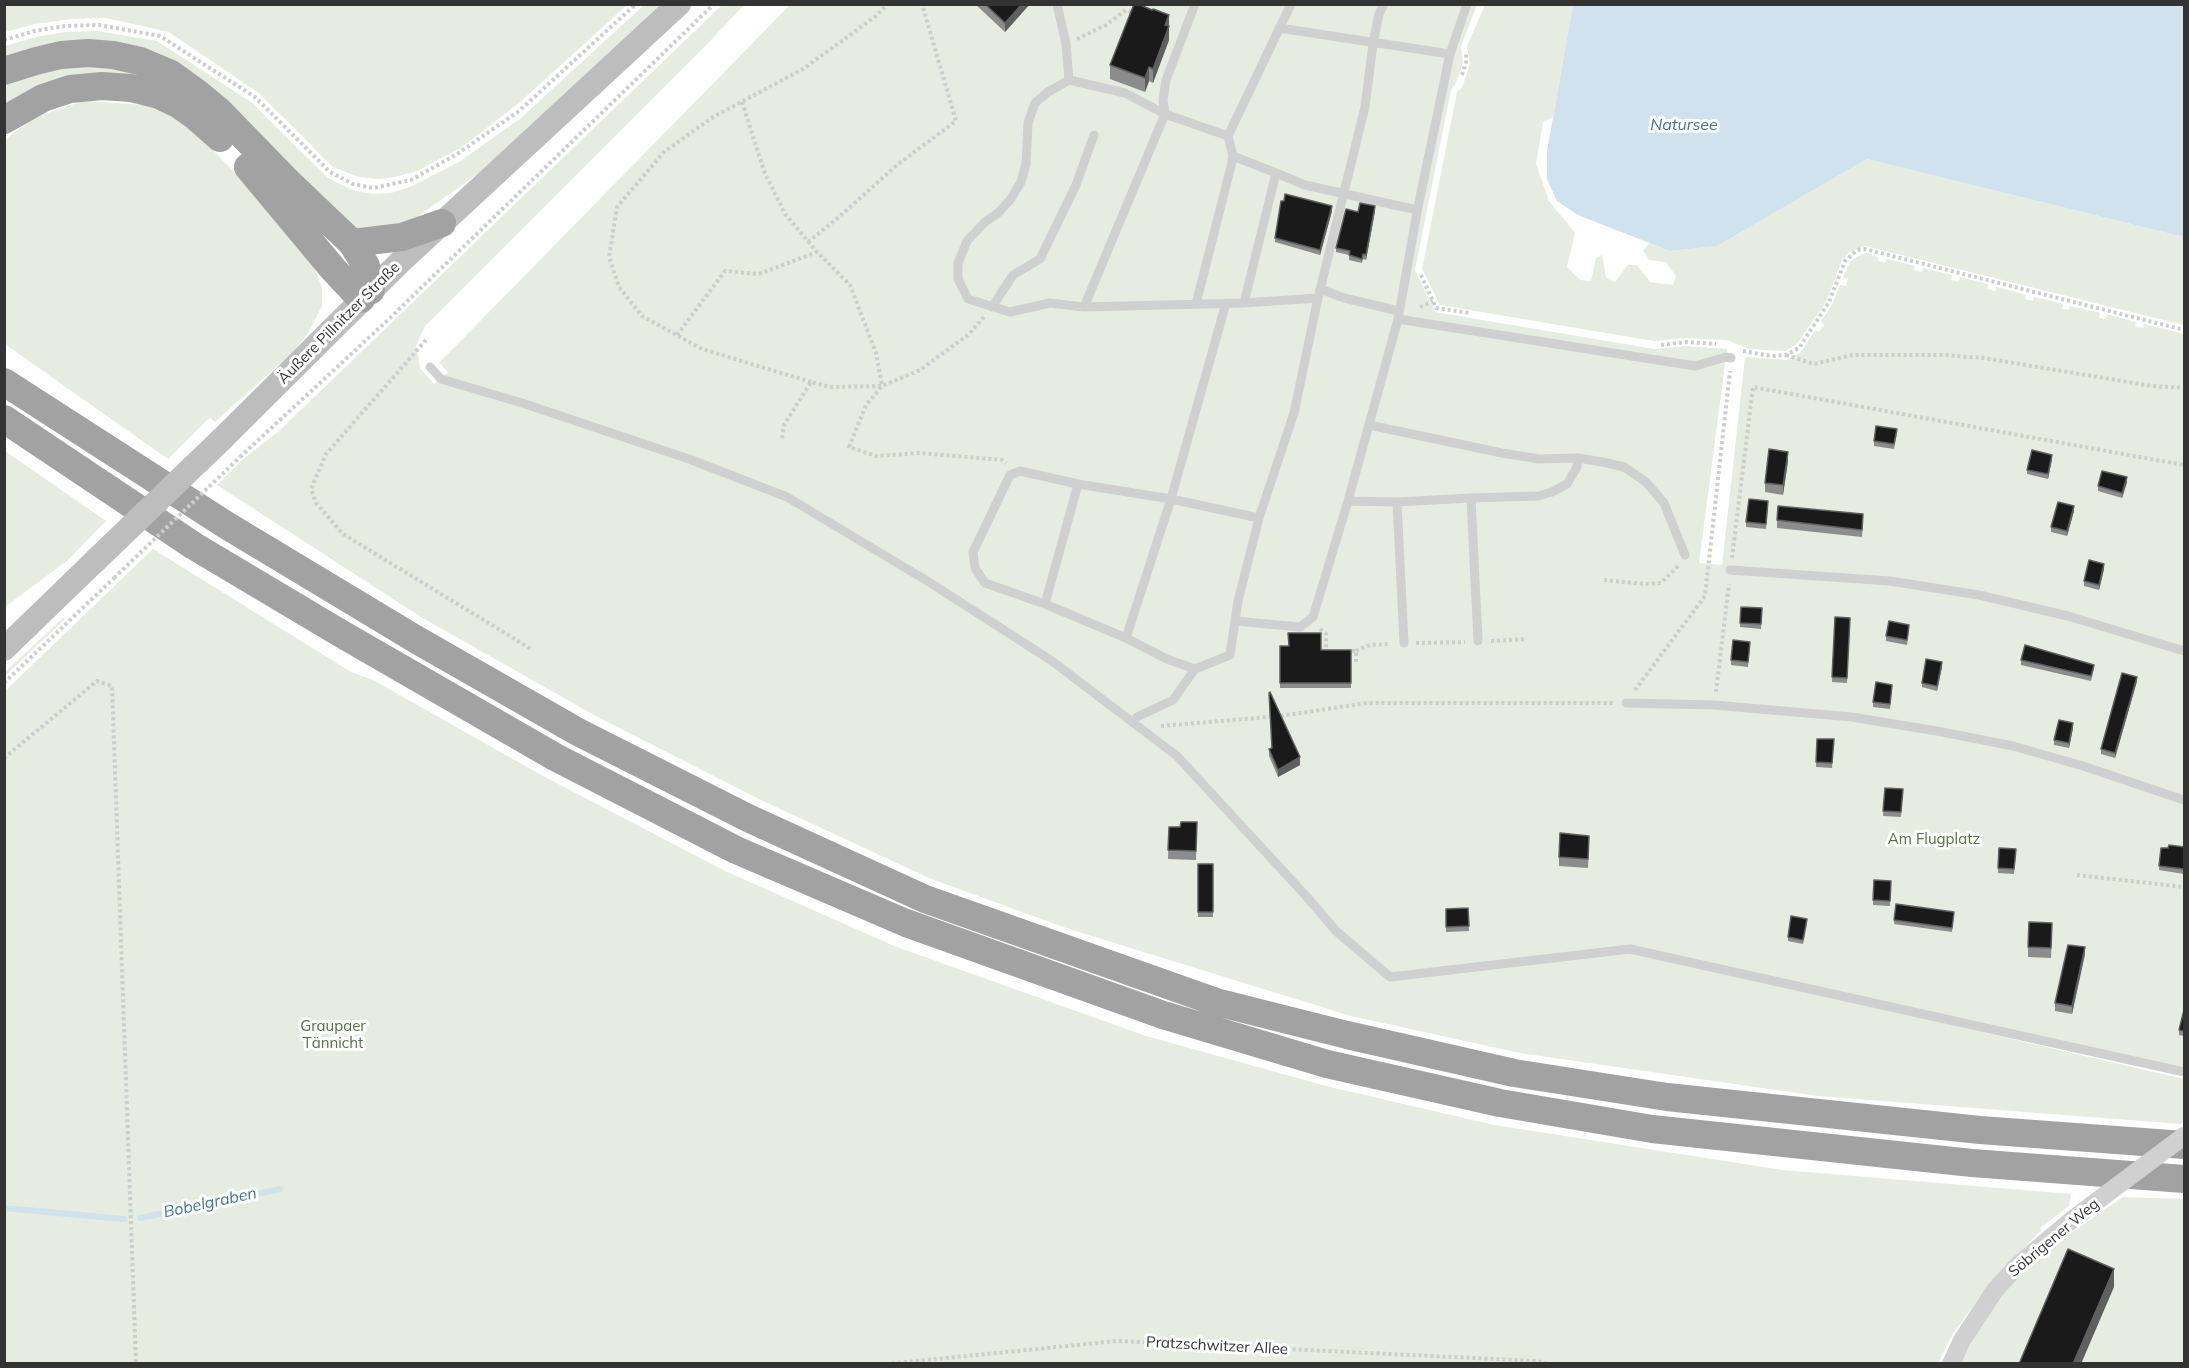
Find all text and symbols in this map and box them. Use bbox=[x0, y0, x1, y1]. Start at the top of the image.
water label: Natursee bbox=[1650, 115, 1718, 135]
street label: Äußere Pillnitzer Straße bbox=[274, 258, 404, 388]
park label: Am Flugplatz bbox=[1888, 830, 1980, 848]
park label: Graupaer Tännicht bbox=[300, 1017, 366, 1052]
water label: Bobelgraben bbox=[162, 1184, 258, 1222]
street label: Söbrigener Weg bbox=[2005, 1195, 2103, 1281]
street label: Pratzschwitzer Allee bbox=[1146, 1333, 1288, 1359]

